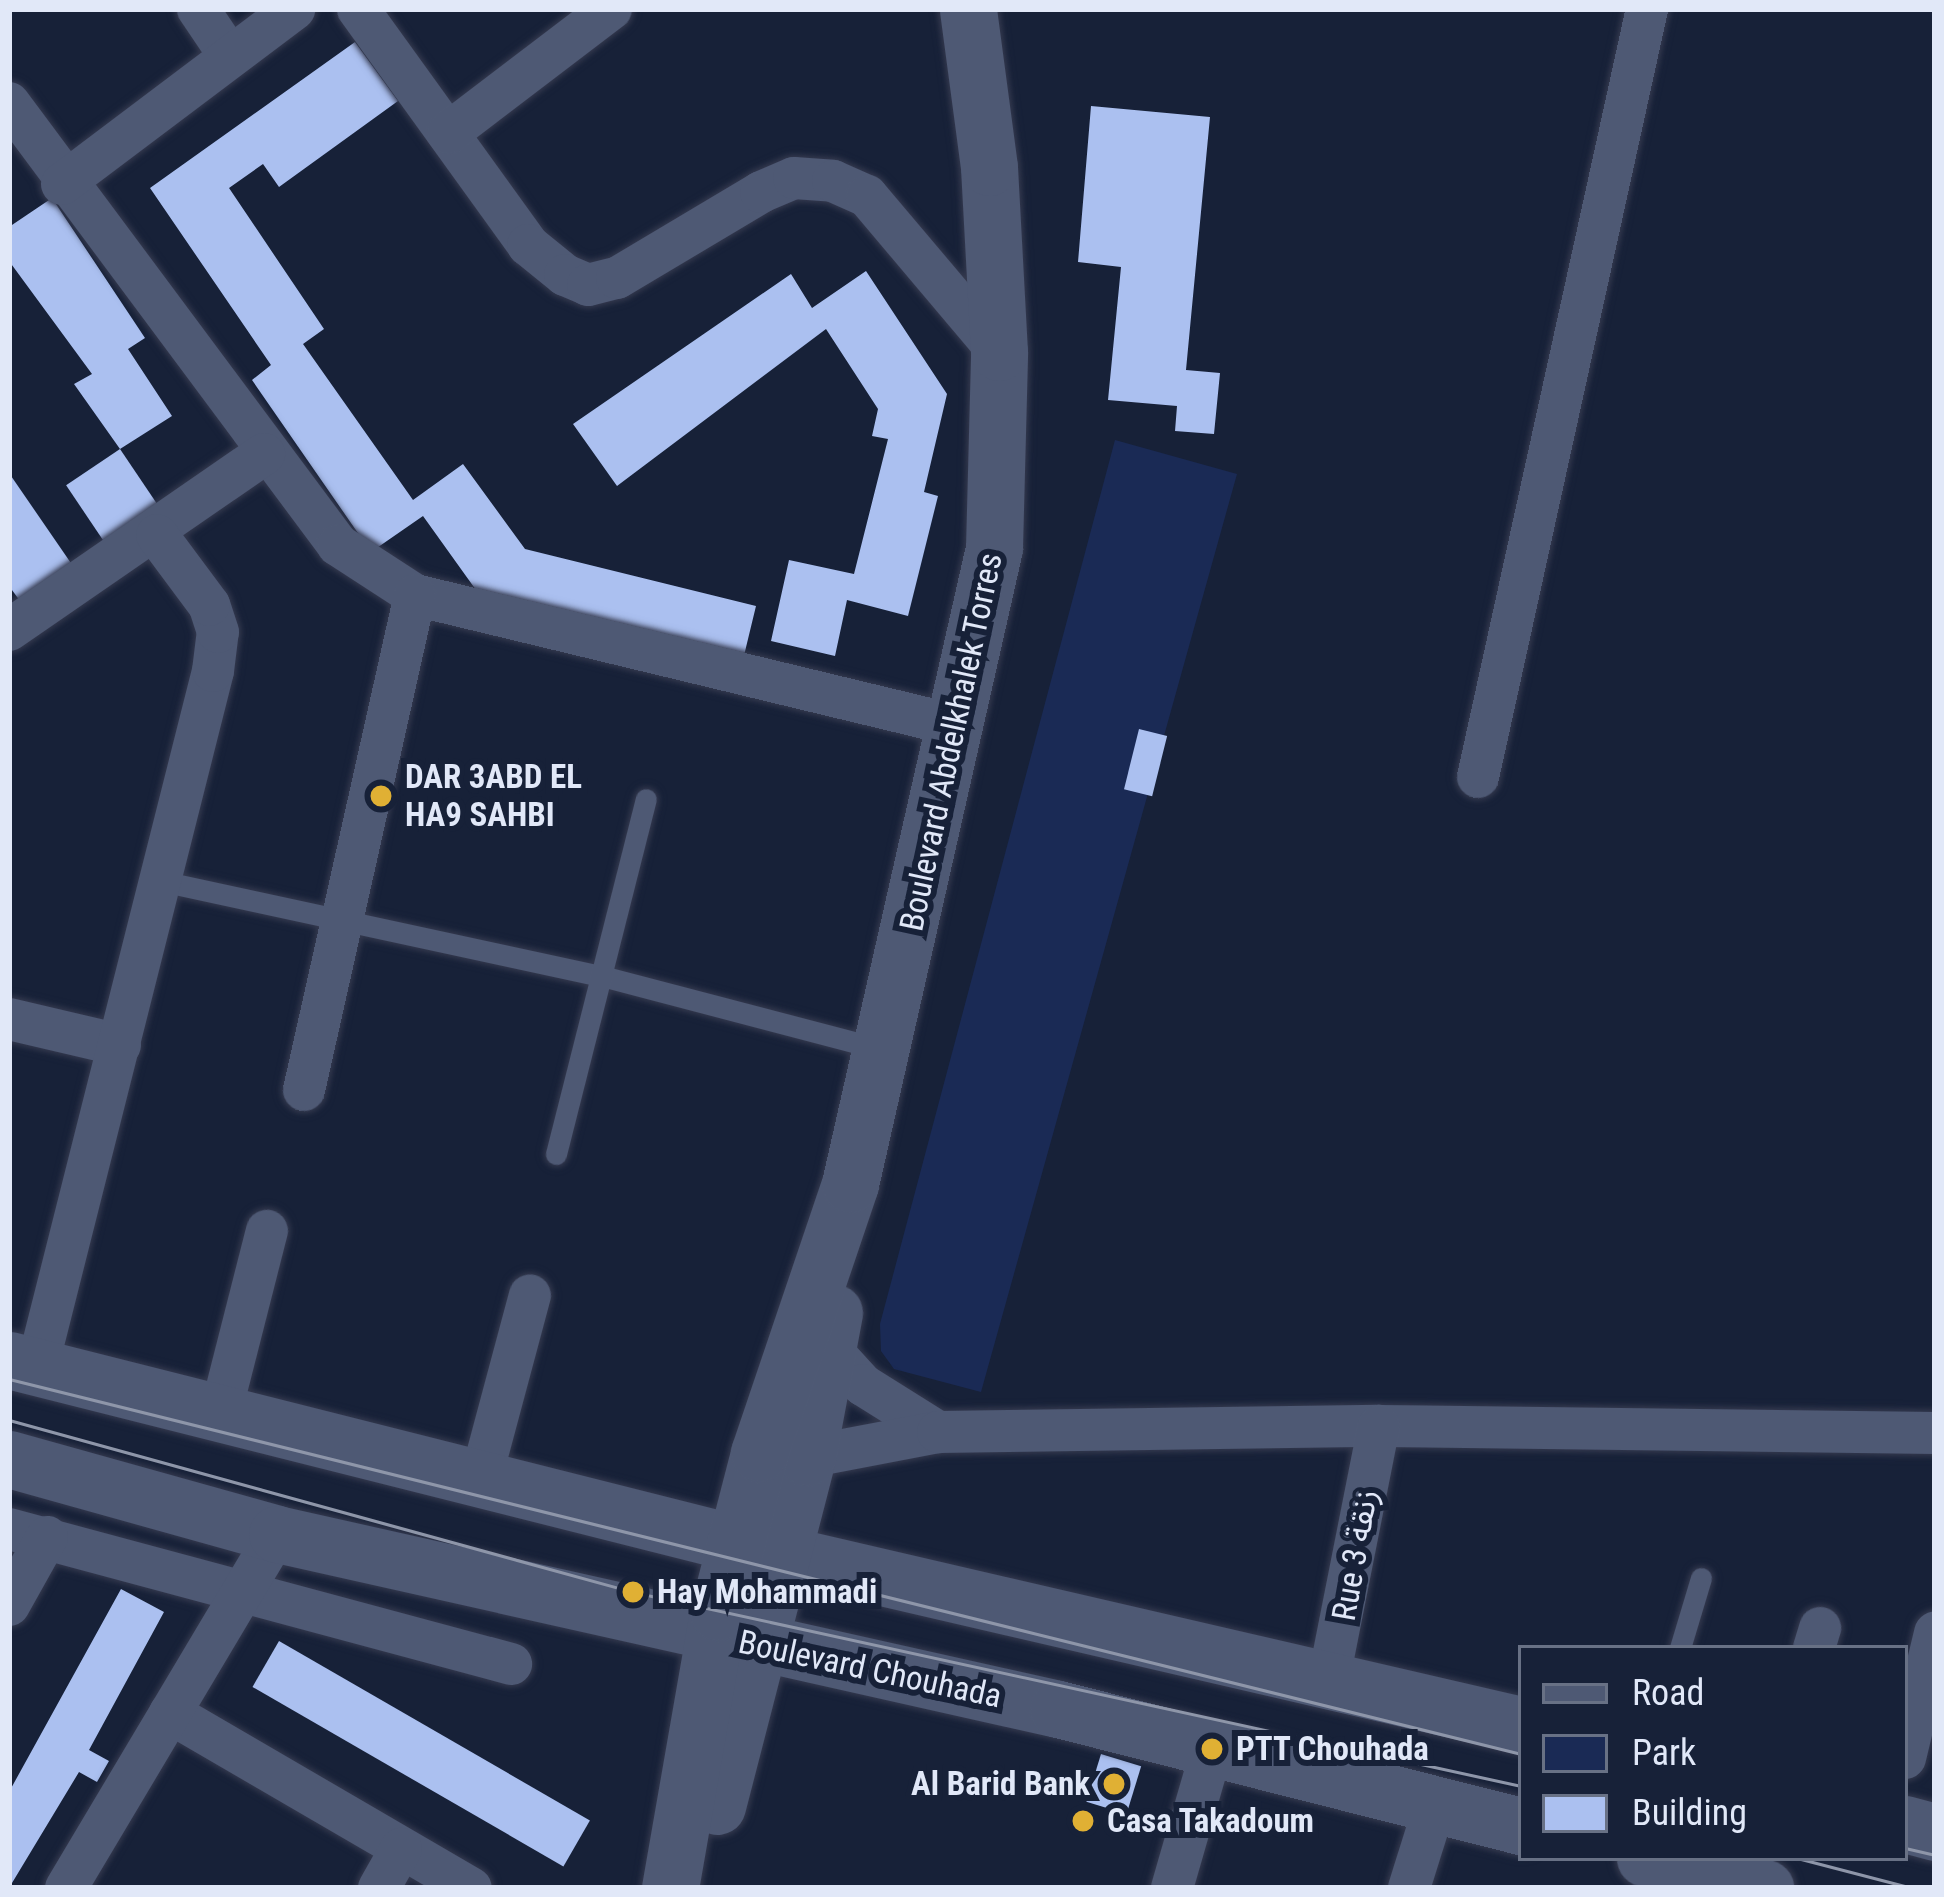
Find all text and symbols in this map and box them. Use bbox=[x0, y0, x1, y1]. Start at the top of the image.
street label: Boulevard Abdelkhalek Torres bbox=[892, 549, 1010, 935]
place label: DAR 3ABD EL HA9 SAHBI bbox=[405, 757, 582, 835]
marker: DAR 3ABD EL HA9 SAHBI bbox=[368, 783, 394, 809]
street label: Rue 3 زنقة bbox=[1324, 1486, 1386, 1624]
place label: Hay Mohammadi bbox=[657, 1572, 877, 1612]
marker: Hay Mohammadi bbox=[620, 1579, 646, 1605]
street label: Boulevard Chouhada bbox=[735, 1622, 1005, 1716]
legend bbox=[1518, 1645, 1908, 1861]
text: Road bbox=[1632, 1672, 1704, 1714]
place label: PTT Chouhada bbox=[1236, 1729, 1430, 1769]
text: Park bbox=[1632, 1732, 1696, 1774]
marker: PTT Chouhada bbox=[1199, 1736, 1225, 1762]
place label: Al Barid Bank bbox=[911, 1764, 1090, 1804]
marker: Al Barid Bank bbox=[1101, 1771, 1127, 1797]
text: Building bbox=[1632, 1792, 1747, 1834]
place label: Casa Takadoum bbox=[1107, 1801, 1315, 1841]
marker: Casa Takadoum bbox=[1070, 1808, 1096, 1834]

